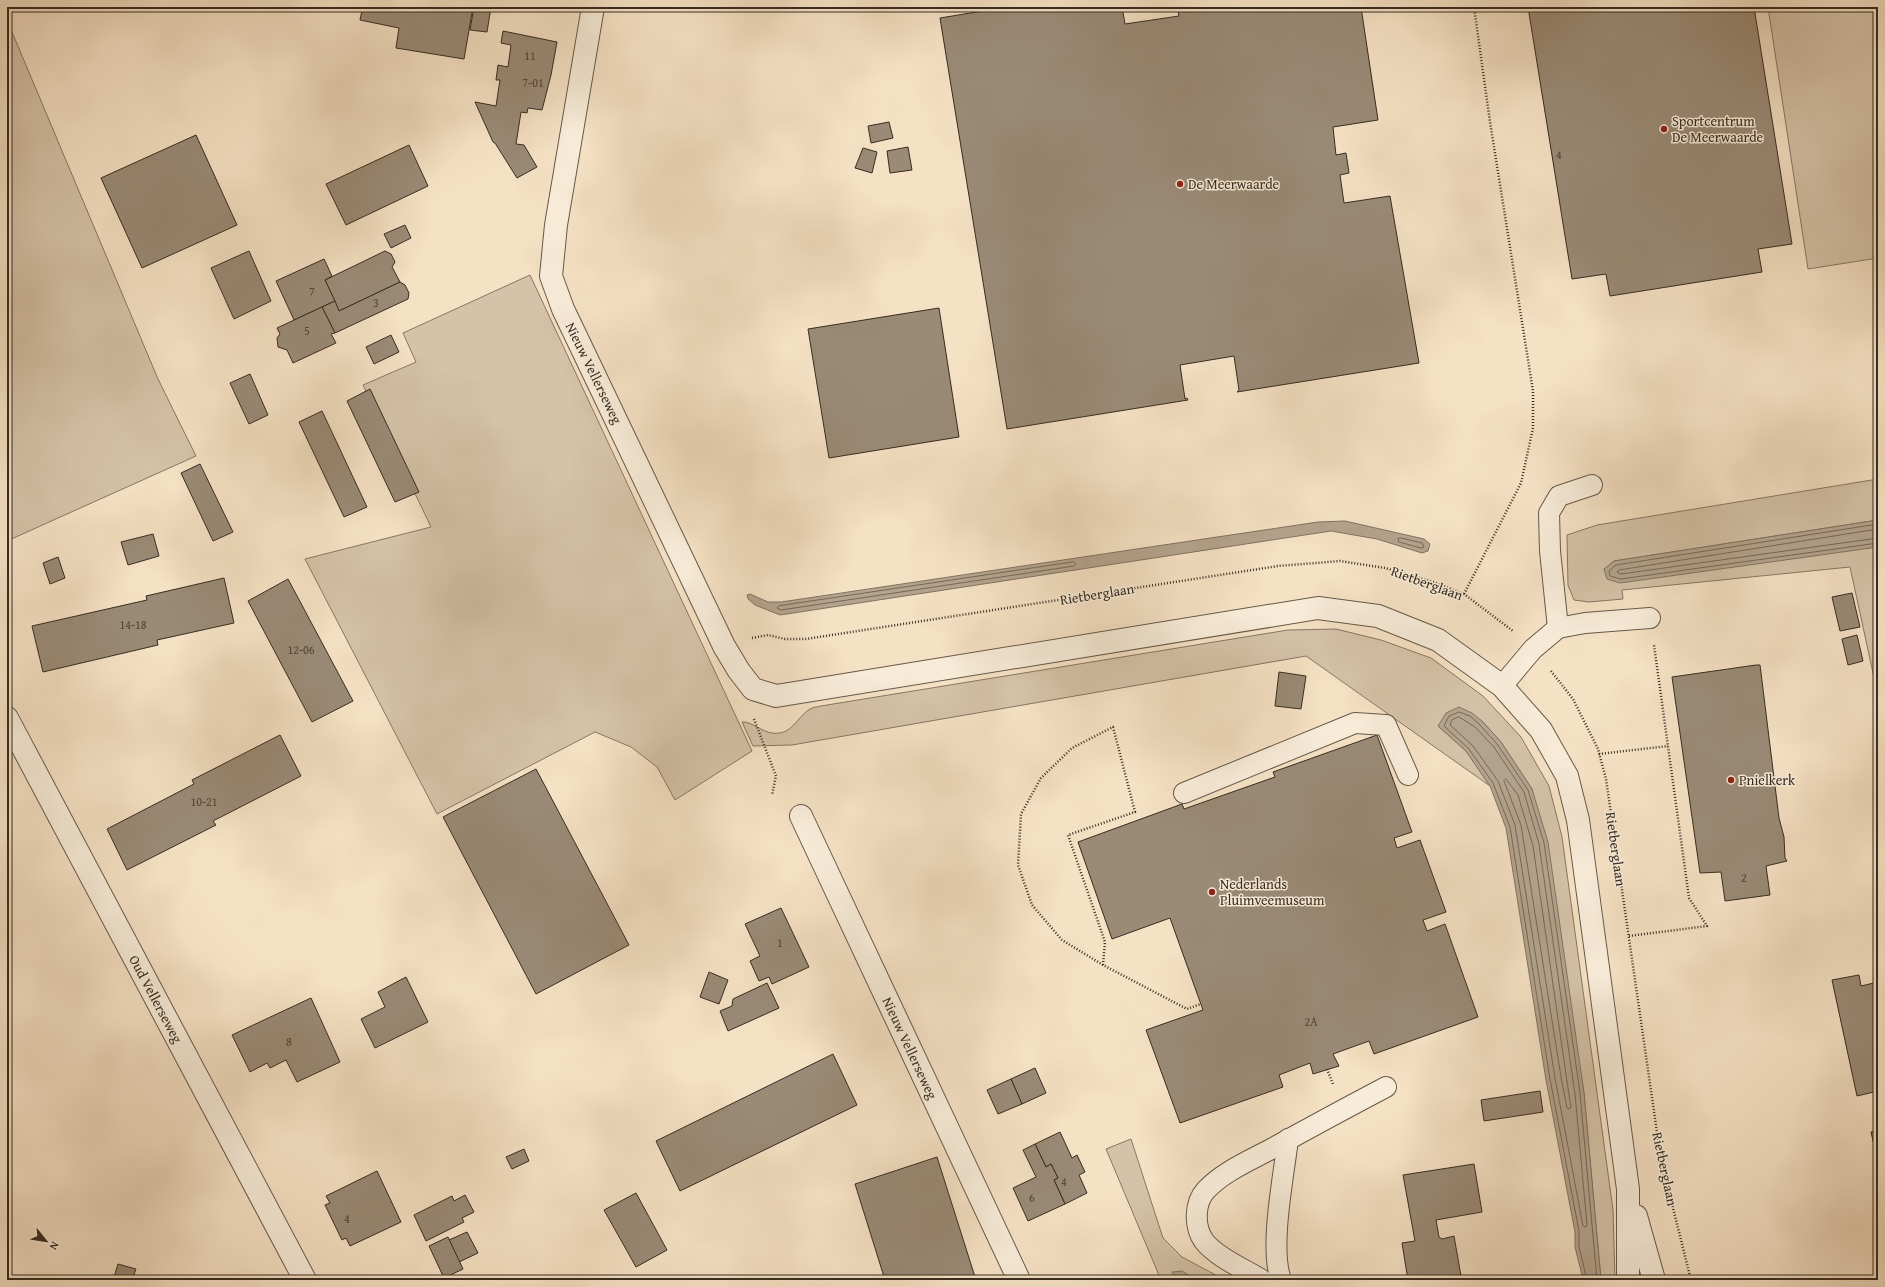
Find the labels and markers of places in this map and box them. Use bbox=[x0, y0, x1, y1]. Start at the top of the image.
place label: Sportcentrum De Meerwaarde bbox=[1672, 111, 1764, 147]
marker: Sportcentrum De Meerwaarde bbox=[1659, 124, 1669, 134]
place label: De Meerwaarde bbox=[1188, 174, 1280, 194]
marker: De Meerwaarde bbox=[1175, 179, 1185, 189]
place label: Pnielkerk bbox=[1739, 770, 1796, 790]
marker: Pnielkerk bbox=[1726, 775, 1736, 785]
place label: Nederlands Pluimveemuseum bbox=[1220, 874, 1325, 910]
marker: Nederlands Pluimveemuseum bbox=[1207, 887, 1217, 897]

